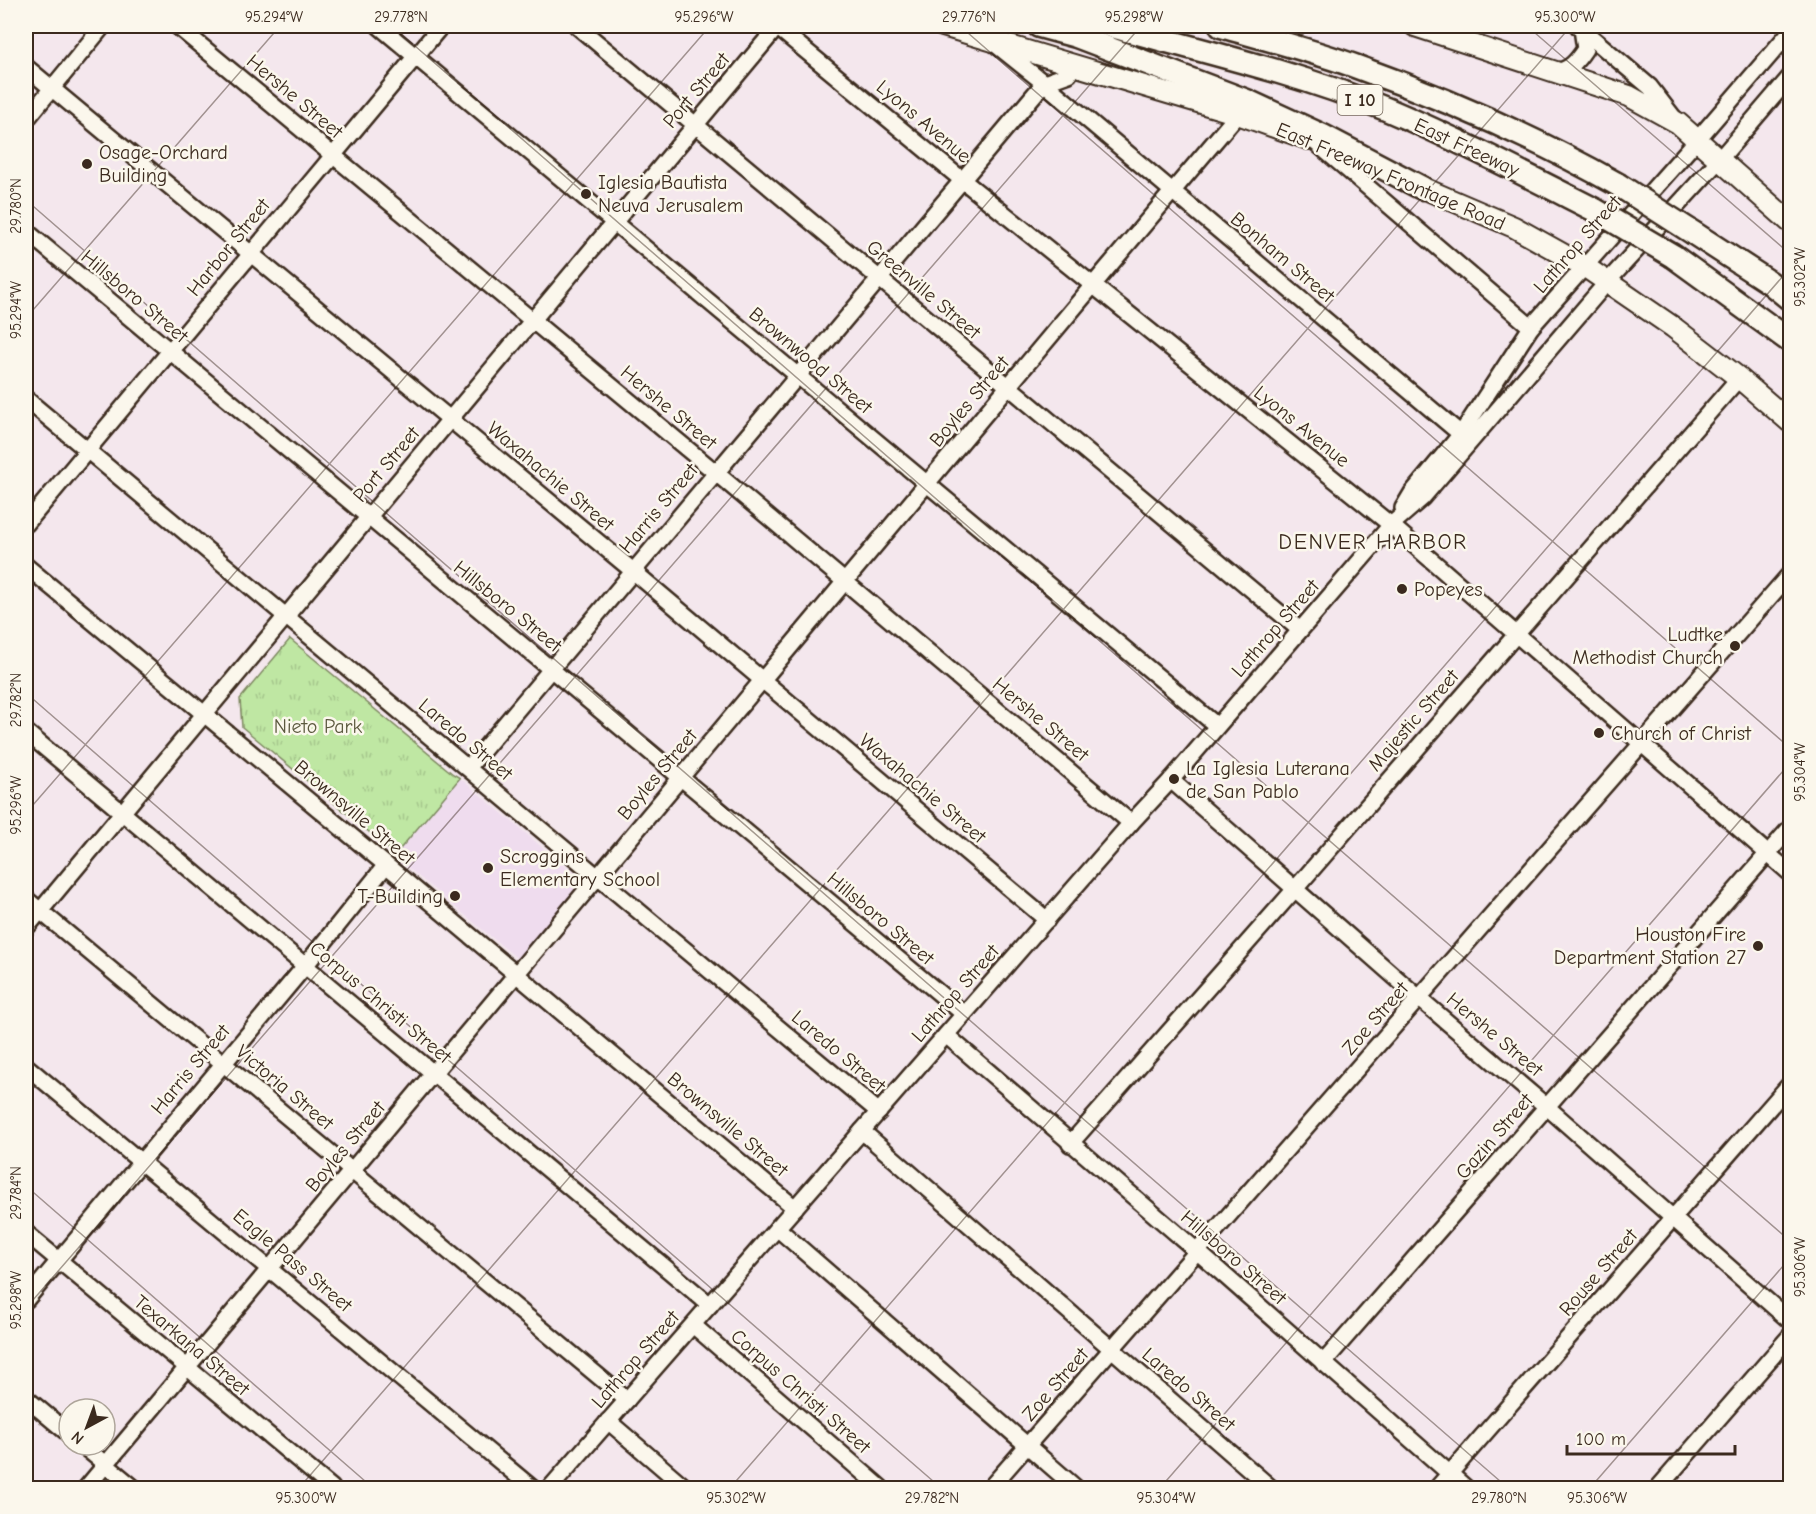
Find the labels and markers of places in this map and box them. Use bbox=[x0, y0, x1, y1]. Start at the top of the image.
place label: Osage-Orchard Building bbox=[99, 141, 228, 187]
marker: Osage-Orchard Building bbox=[80, 157, 94, 171]
place label: Iglesia Bautista Neuva Jerusalem bbox=[598, 171, 743, 217]
marker: Iglesia Bautista Neuva Jerusalem bbox=[579, 187, 593, 201]
place label: Popeyes bbox=[1414, 578, 1483, 601]
marker: Popeyes bbox=[1395, 582, 1409, 596]
place label: Ludtke Methodist Church bbox=[1572, 623, 1723, 669]
marker: Ludtke Methodist Church bbox=[1728, 639, 1742, 653]
place label: Church of Christ bbox=[1611, 722, 1752, 745]
marker: Church of Christ bbox=[1592, 726, 1606, 740]
place label: La Iglesia Luterana de San Pablo bbox=[1186, 757, 1350, 803]
marker: La Iglesia Luterana de San Pablo bbox=[1167, 772, 1181, 786]
place label: Scroggins Elementary School bbox=[500, 845, 660, 891]
marker: Scroggins Elementary School bbox=[481, 861, 495, 875]
place label: T-Building bbox=[358, 885, 443, 908]
marker: T-Building bbox=[448, 889, 462, 903]
place label: Houston Fire Department Station 27 bbox=[1554, 923, 1747, 969]
marker: Houston Fire Department Station 27 bbox=[1751, 939, 1765, 953]

